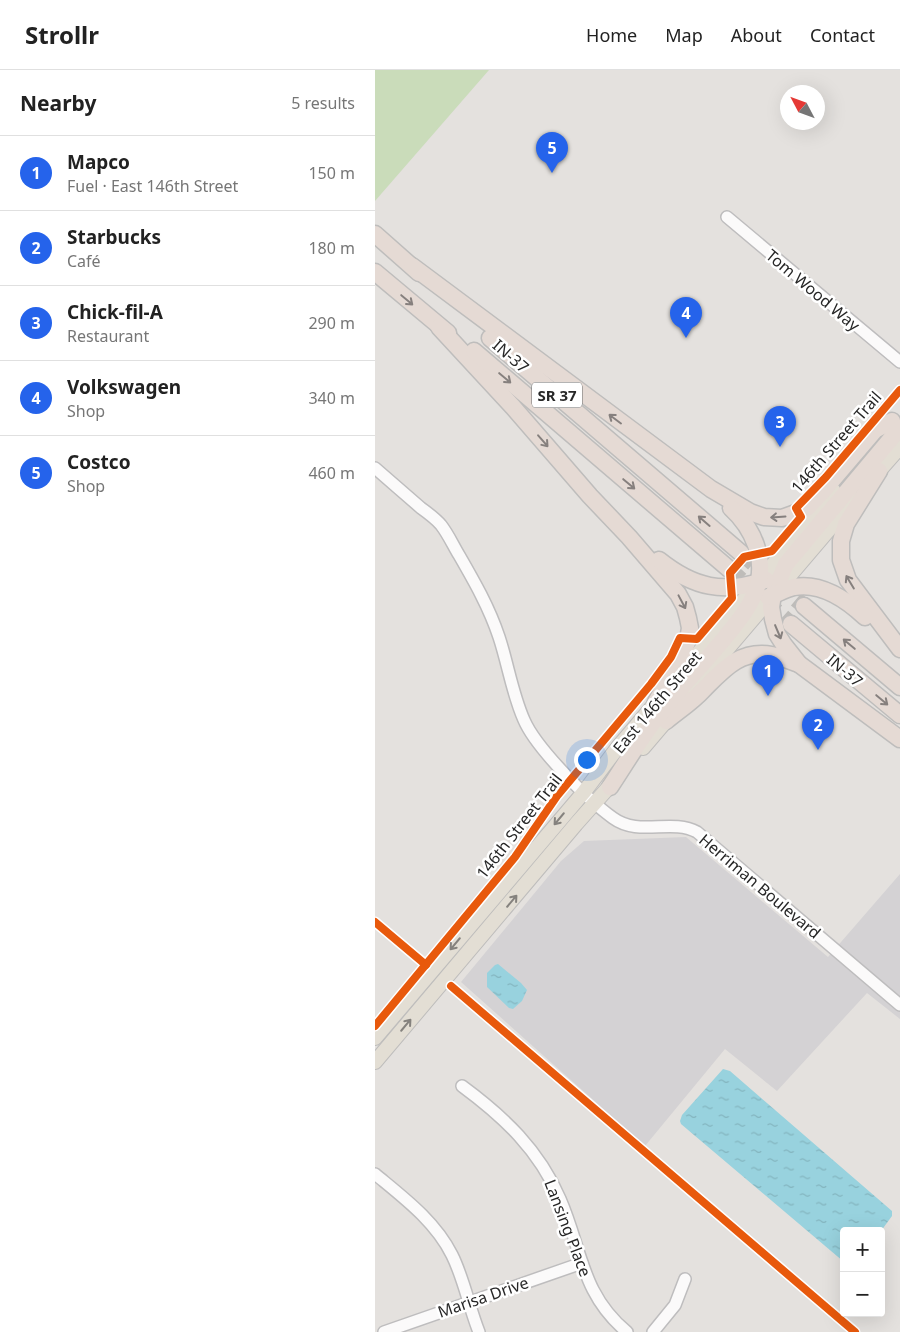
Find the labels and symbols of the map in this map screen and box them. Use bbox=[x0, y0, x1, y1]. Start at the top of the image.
north arrow bbox=[780, 85, 825, 130]
pin: 5 bbox=[536, 132, 568, 173]
street label: Tom Wood Way bbox=[761, 244, 865, 336]
one-way arrow bbox=[400, 294, 413, 305]
pin: 4 bbox=[670, 297, 702, 338]
street label: IN-37 bbox=[488, 334, 534, 378]
one-way arrow bbox=[499, 373, 512, 384]
road number: SR 37 bbox=[532, 382, 582, 408]
street label: 146th Street Trail bbox=[786, 387, 886, 497]
pin: 3 bbox=[764, 406, 796, 447]
one-way arrow bbox=[608, 414, 622, 424]
one-way arrow bbox=[537, 434, 548, 447]
one-way arrow bbox=[622, 478, 635, 489]
one-way arrow bbox=[770, 512, 786, 521]
one-way arrow bbox=[698, 515, 711, 527]
one-way arrow bbox=[844, 576, 854, 590]
one-way arrow bbox=[677, 594, 687, 609]
one-way arrow bbox=[773, 624, 783, 639]
one-way arrow bbox=[843, 639, 856, 650]
street label: East 146th Street bbox=[608, 646, 707, 758]
street label: IN-37 bbox=[822, 648, 868, 692]
pin: 1 bbox=[752, 655, 784, 696]
one-way arrow bbox=[875, 695, 888, 706]
pin: 2 bbox=[802, 709, 834, 750]
your location bbox=[574, 747, 600, 773]
street label: 146th Street Trail bbox=[471, 769, 567, 883]
one-way arrow bbox=[554, 813, 565, 826]
street label: Herriman Boulevard bbox=[695, 829, 825, 943]
one-way arrow bbox=[506, 894, 517, 907]
one-way arrow bbox=[449, 937, 460, 950]
one-way arrow bbox=[401, 1018, 412, 1031]
street label: Lansing Place bbox=[539, 1176, 597, 1280]
street label: Marisa Drive bbox=[435, 1271, 531, 1323]

